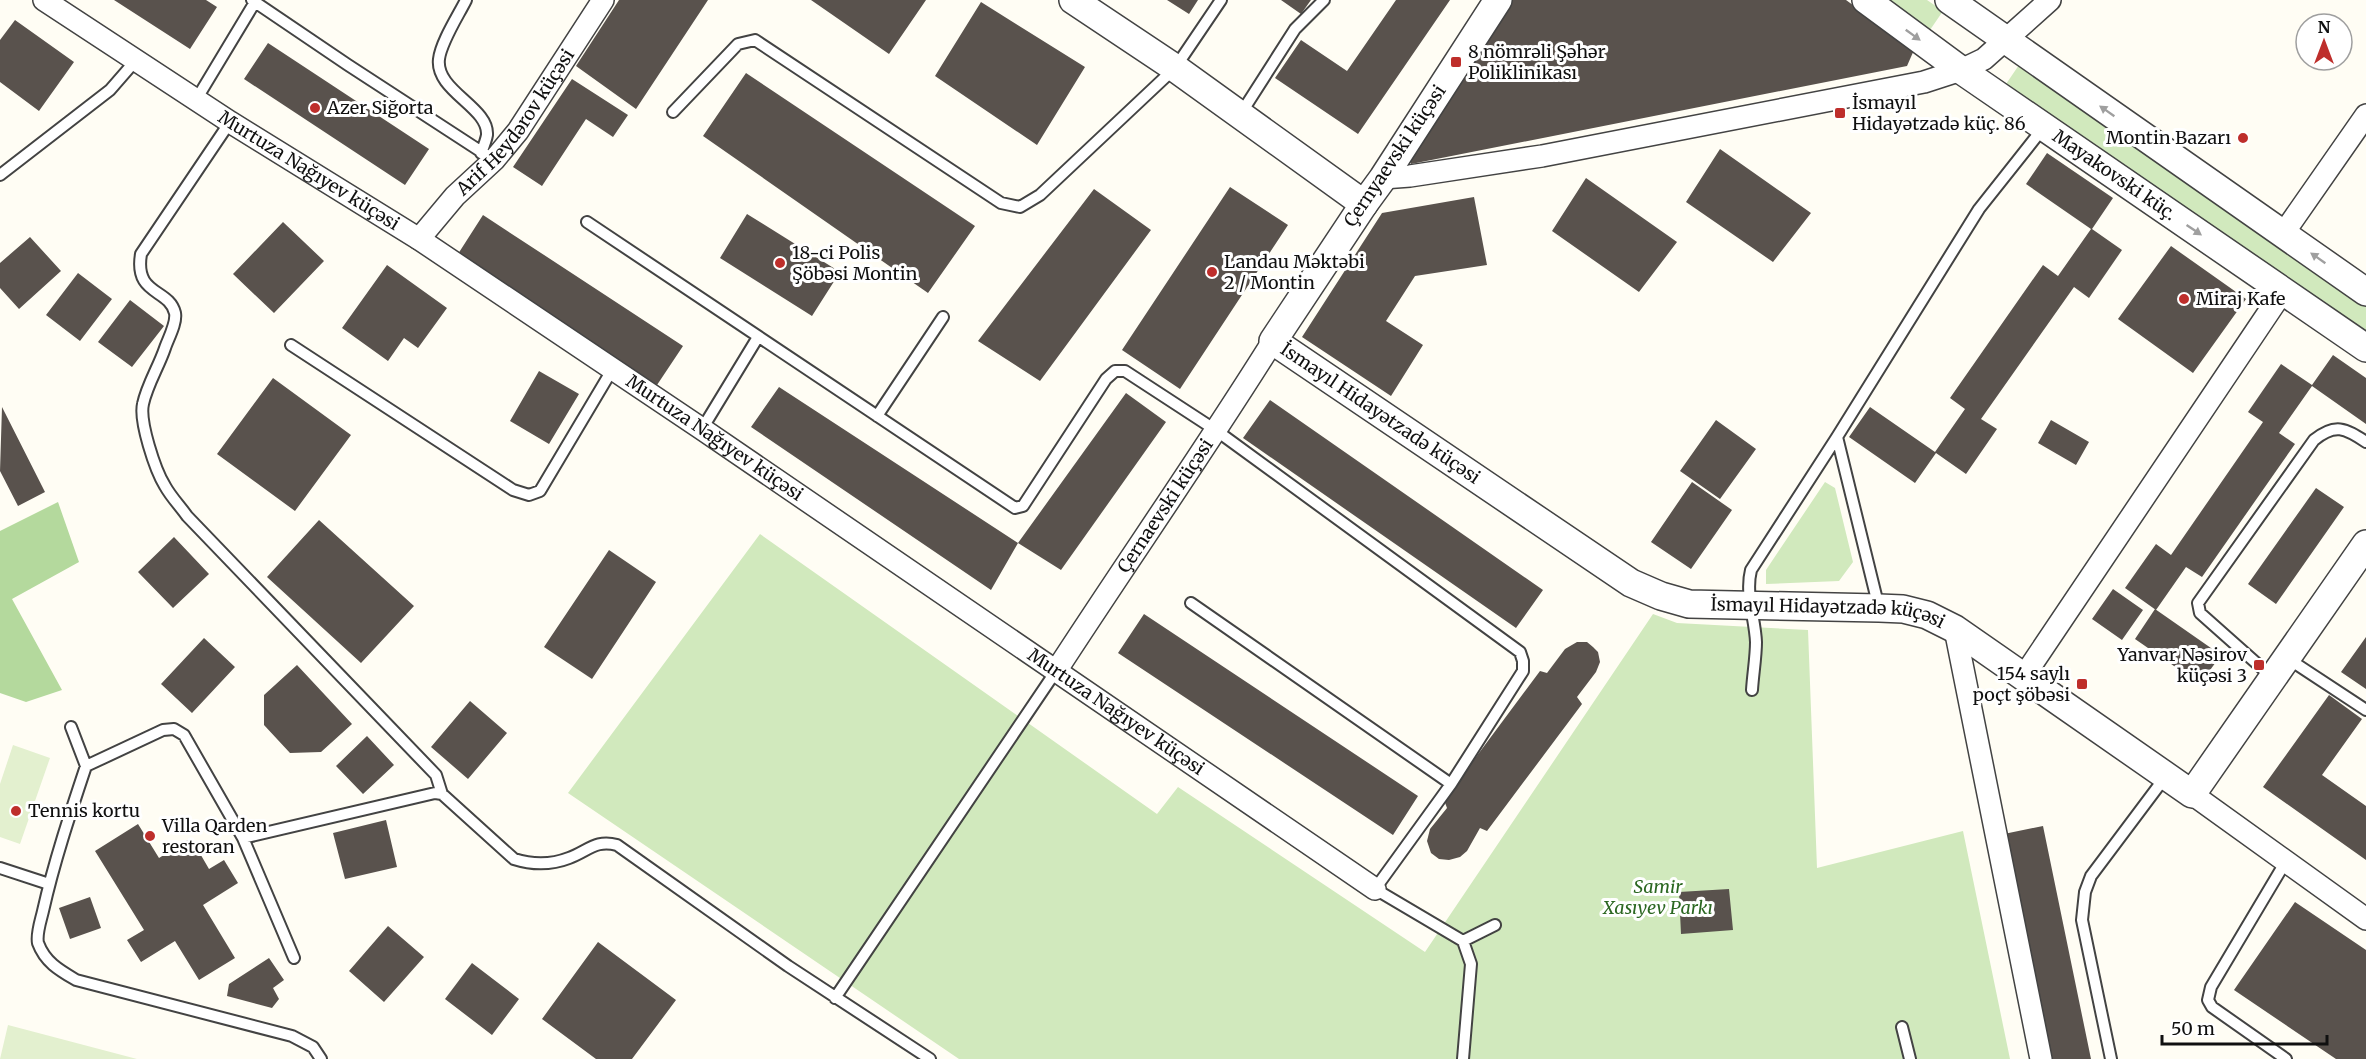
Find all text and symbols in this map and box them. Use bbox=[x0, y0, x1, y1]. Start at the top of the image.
north arrow bbox=[2294, 12, 2354, 72]
text: N bbox=[2318, 17, 2331, 37]
one-way arrow bbox=[1906, 28, 1921, 40]
place label: 8 nömrəli Şəhər Poliklinikası bbox=[1468, 40, 1606, 84]
street label: Arif Heydərov küçəsi bbox=[450, 44, 579, 201]
marker: 8 nömrəli Şəhər Poliklinikası bbox=[1449, 55, 1463, 69]
street label: Çernyaevski küçəsi bbox=[1339, 80, 1451, 231]
place label: İsmayıl Hidayətzadə küç. 86 bbox=[1852, 91, 2026, 135]
place label: Azer Siğorta bbox=[326, 96, 434, 119]
marker: Azer Siğorta bbox=[308, 101, 322, 115]
street label: Murtuza Nağıyev küçəsi bbox=[214, 105, 404, 235]
one-way arrow bbox=[2099, 105, 2115, 117]
marker: İsmayıl Hidayətzadə küç. 86 bbox=[1833, 106, 1847, 120]
street label: Mayakovski küç. bbox=[2048, 124, 2181, 225]
place label: Montin Bazarı bbox=[2106, 126, 2231, 149]
marker: Montin Bazarı bbox=[2236, 131, 2250, 145]
one-way arrow bbox=[2186, 224, 2202, 235]
place label: 18-ci Polis Şöbəsi Montin bbox=[792, 241, 917, 285]
place label: Landau Məktəbi 2 / Montin bbox=[1224, 250, 1365, 294]
one-way arrow bbox=[2311, 253, 2326, 265]
marker: 18-ci Polis Şöbəsi Montin bbox=[773, 256, 787, 270]
marker: Landau Məktəbi 2 / Montin bbox=[1205, 265, 1219, 279]
place label: Miraj Kafe bbox=[2196, 287, 2286, 310]
marker: Miraj Kafe bbox=[2177, 292, 2191, 306]
street label: İsmayıl Hidayətzadə küçəsi bbox=[1276, 337, 1485, 489]
street label: Murtuza Nağıyev küçəsi bbox=[622, 369, 808, 506]
street label: Çernaevski küçəsi bbox=[1112, 434, 1218, 577]
street label: İsmayıl Hidayətzadə küçəsi bbox=[1710, 592, 1949, 633]
street label: Murtuza Nağıyev küçəsi bbox=[1023, 643, 1209, 780]
place label: Yanvar Nəsirov küçəsi 3 bbox=[2116, 643, 2248, 687]
marker: Yanvar Nəsirov küçəsi 3 bbox=[2252, 658, 2266, 672]
place label: 154 saylı poçt şöbəsi bbox=[1973, 662, 2070, 706]
marker: 154 saylı poçt şöbəsi bbox=[2075, 677, 2089, 691]
place label: Tennis kortu bbox=[28, 799, 140, 822]
marker: Tennis kortu bbox=[9, 804, 23, 818]
place label: Villa Qarden restoran bbox=[161, 814, 267, 858]
marker: Villa Qarden restoran bbox=[143, 829, 157, 843]
park label: Samir Xasıyev Parkı bbox=[1602, 875, 1713, 919]
scale bar bbox=[2162, 1008, 2327, 1046]
text: 50 m bbox=[2171, 1017, 2215, 1040]

